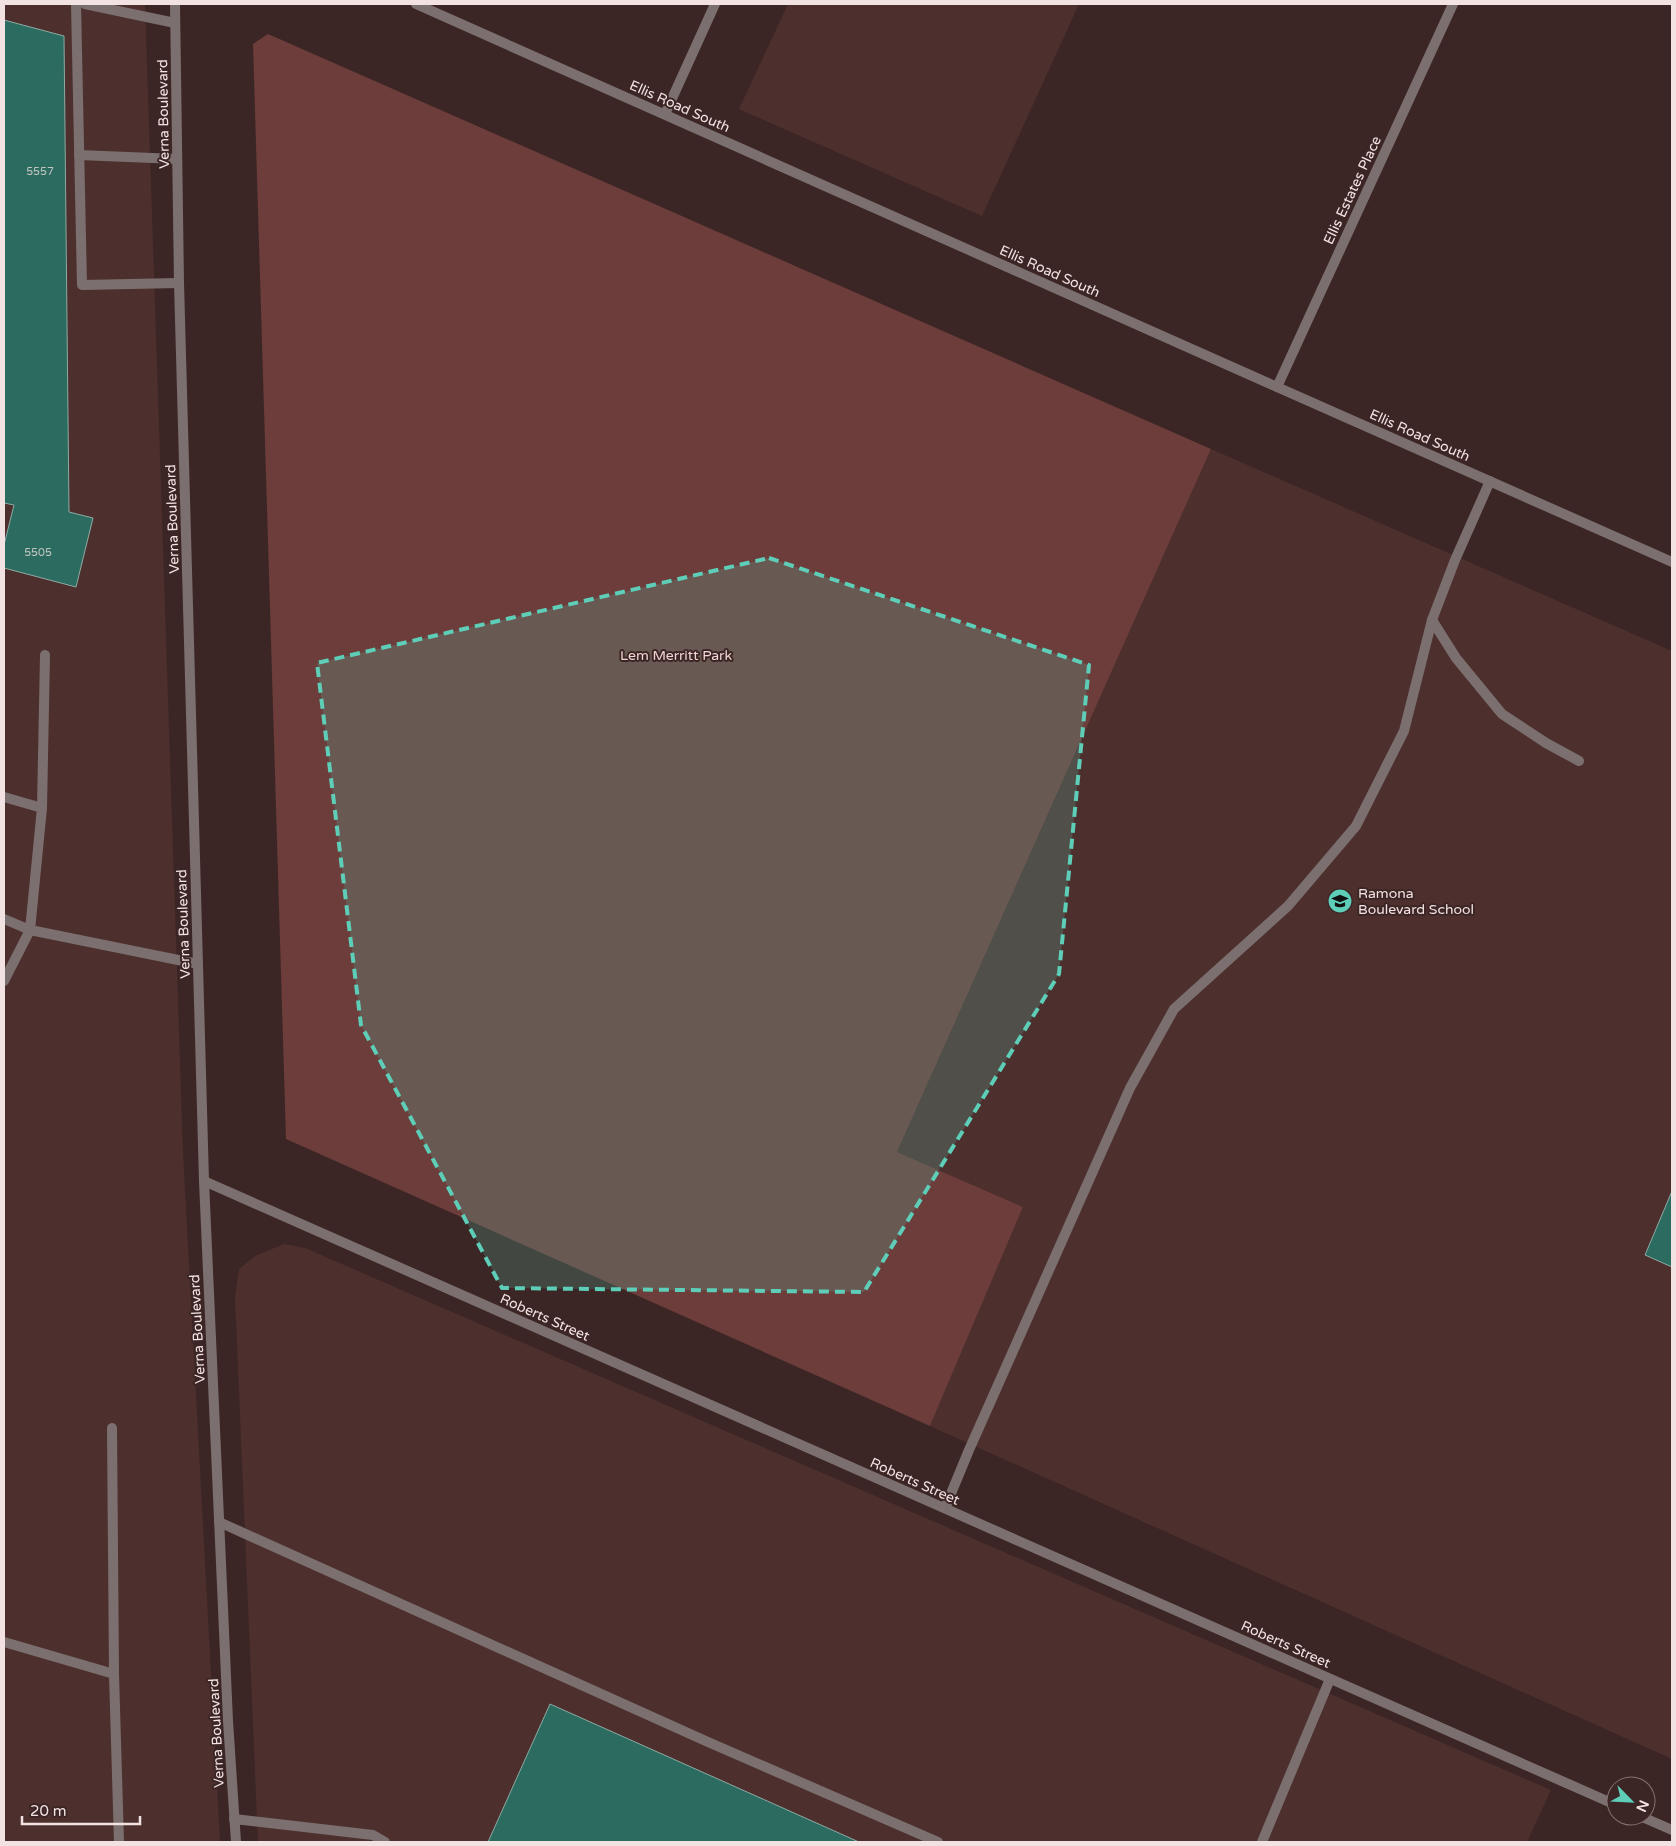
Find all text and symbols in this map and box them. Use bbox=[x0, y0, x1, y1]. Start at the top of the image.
street label: Verna Boulevard bbox=[154, 59, 173, 169]
street label: Ellis Road South bbox=[627, 77, 733, 136]
street label: Ellis Estates Place bbox=[1320, 133, 1385, 247]
house number: 5557 bbox=[26, 165, 54, 178]
street label: Ellis Road South bbox=[997, 242, 1103, 301]
street label: Ellis Road South bbox=[1367, 406, 1473, 465]
street label: Verna Boulevard bbox=[162, 464, 183, 574]
house number: 5505 bbox=[24, 546, 52, 559]
park label: Lem Merritt Park bbox=[620, 647, 732, 664]
street label: Verna Boulevard bbox=[173, 869, 194, 979]
place label: Ramona Boulevard School bbox=[1358, 885, 1474, 918]
school or university icon: Ramona Boulevard School bbox=[1327, 888, 1353, 914]
street label: Verna Boulevard bbox=[186, 1274, 209, 1384]
street label: Roberts Street bbox=[497, 1290, 593, 1345]
street label: Roberts Street bbox=[867, 1454, 963, 1509]
street label: Roberts Street bbox=[1238, 1617, 1334, 1672]
street label: Verna Boulevard bbox=[205, 1678, 228, 1788]
north arrow bbox=[1606, 1776, 1656, 1826]
scale bar bbox=[22, 1794, 140, 1826]
text: N bbox=[1632, 1797, 1652, 1815]
text: 20 m bbox=[30, 1802, 67, 1820]

